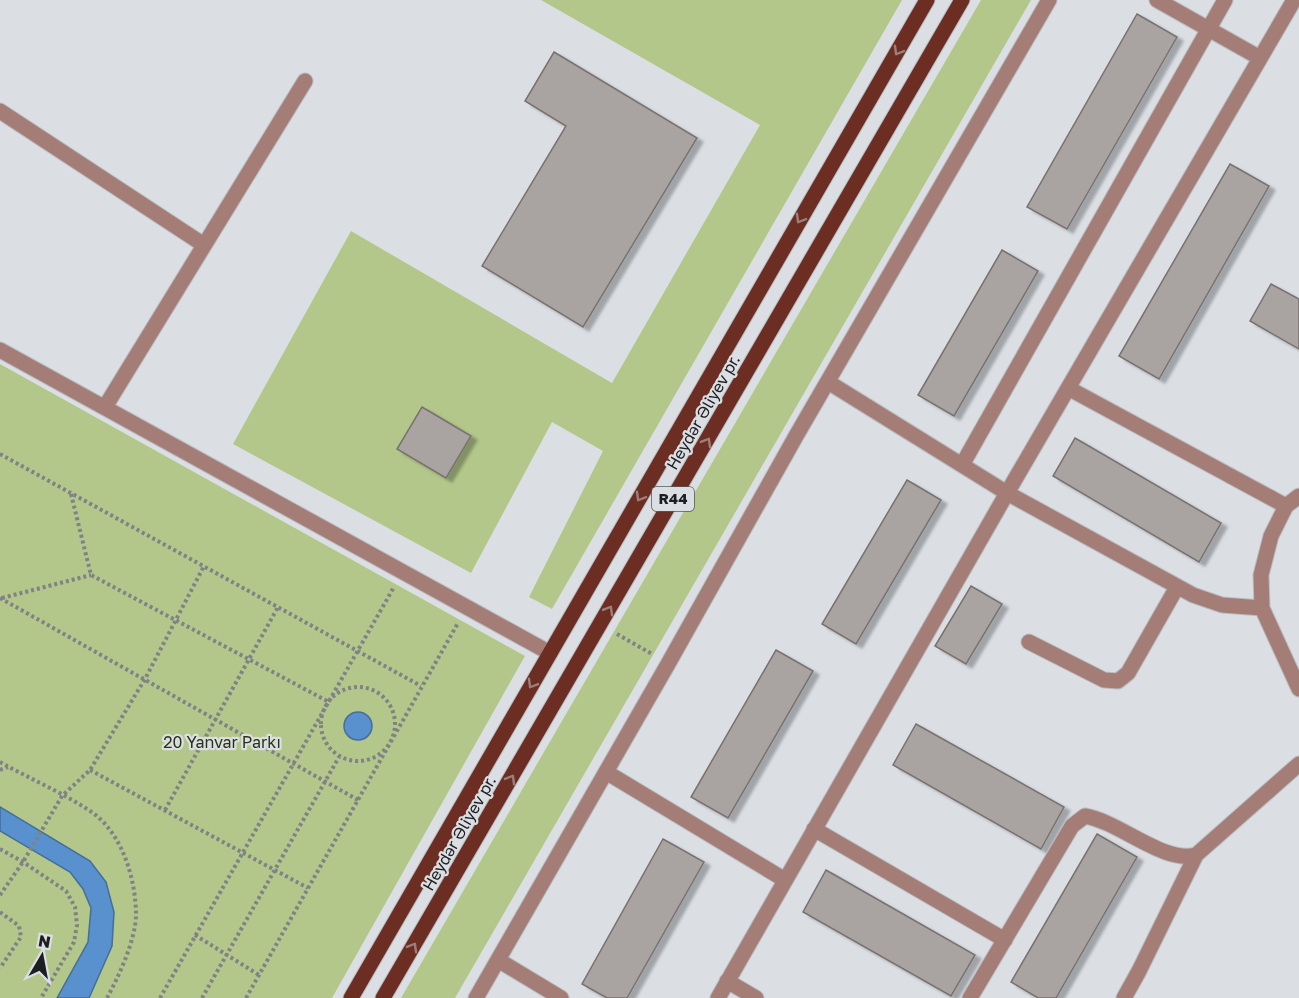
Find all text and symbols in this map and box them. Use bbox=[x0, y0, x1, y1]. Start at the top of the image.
one-way arrow bbox=[893, 45, 905, 55]
one-way arrow bbox=[796, 213, 807, 224]
street label: Heydər Əliyev pr. bbox=[662, 351, 744, 473]
one-way arrow bbox=[700, 438, 711, 448]
road number: R44 bbox=[652, 487, 694, 511]
one-way arrow bbox=[635, 491, 647, 501]
one-way arrow bbox=[602, 606, 613, 616]
one-way arrow bbox=[527, 678, 539, 689]
park label: 20 Yanvar Parkı bbox=[163, 732, 281, 752]
street label: Heydər Əliyev pr. bbox=[418, 772, 500, 894]
one-way arrow bbox=[504, 775, 515, 785]
north arrow bbox=[12, 926, 72, 986]
text: N bbox=[37, 930, 52, 952]
one-way arrow bbox=[406, 943, 417, 954]

